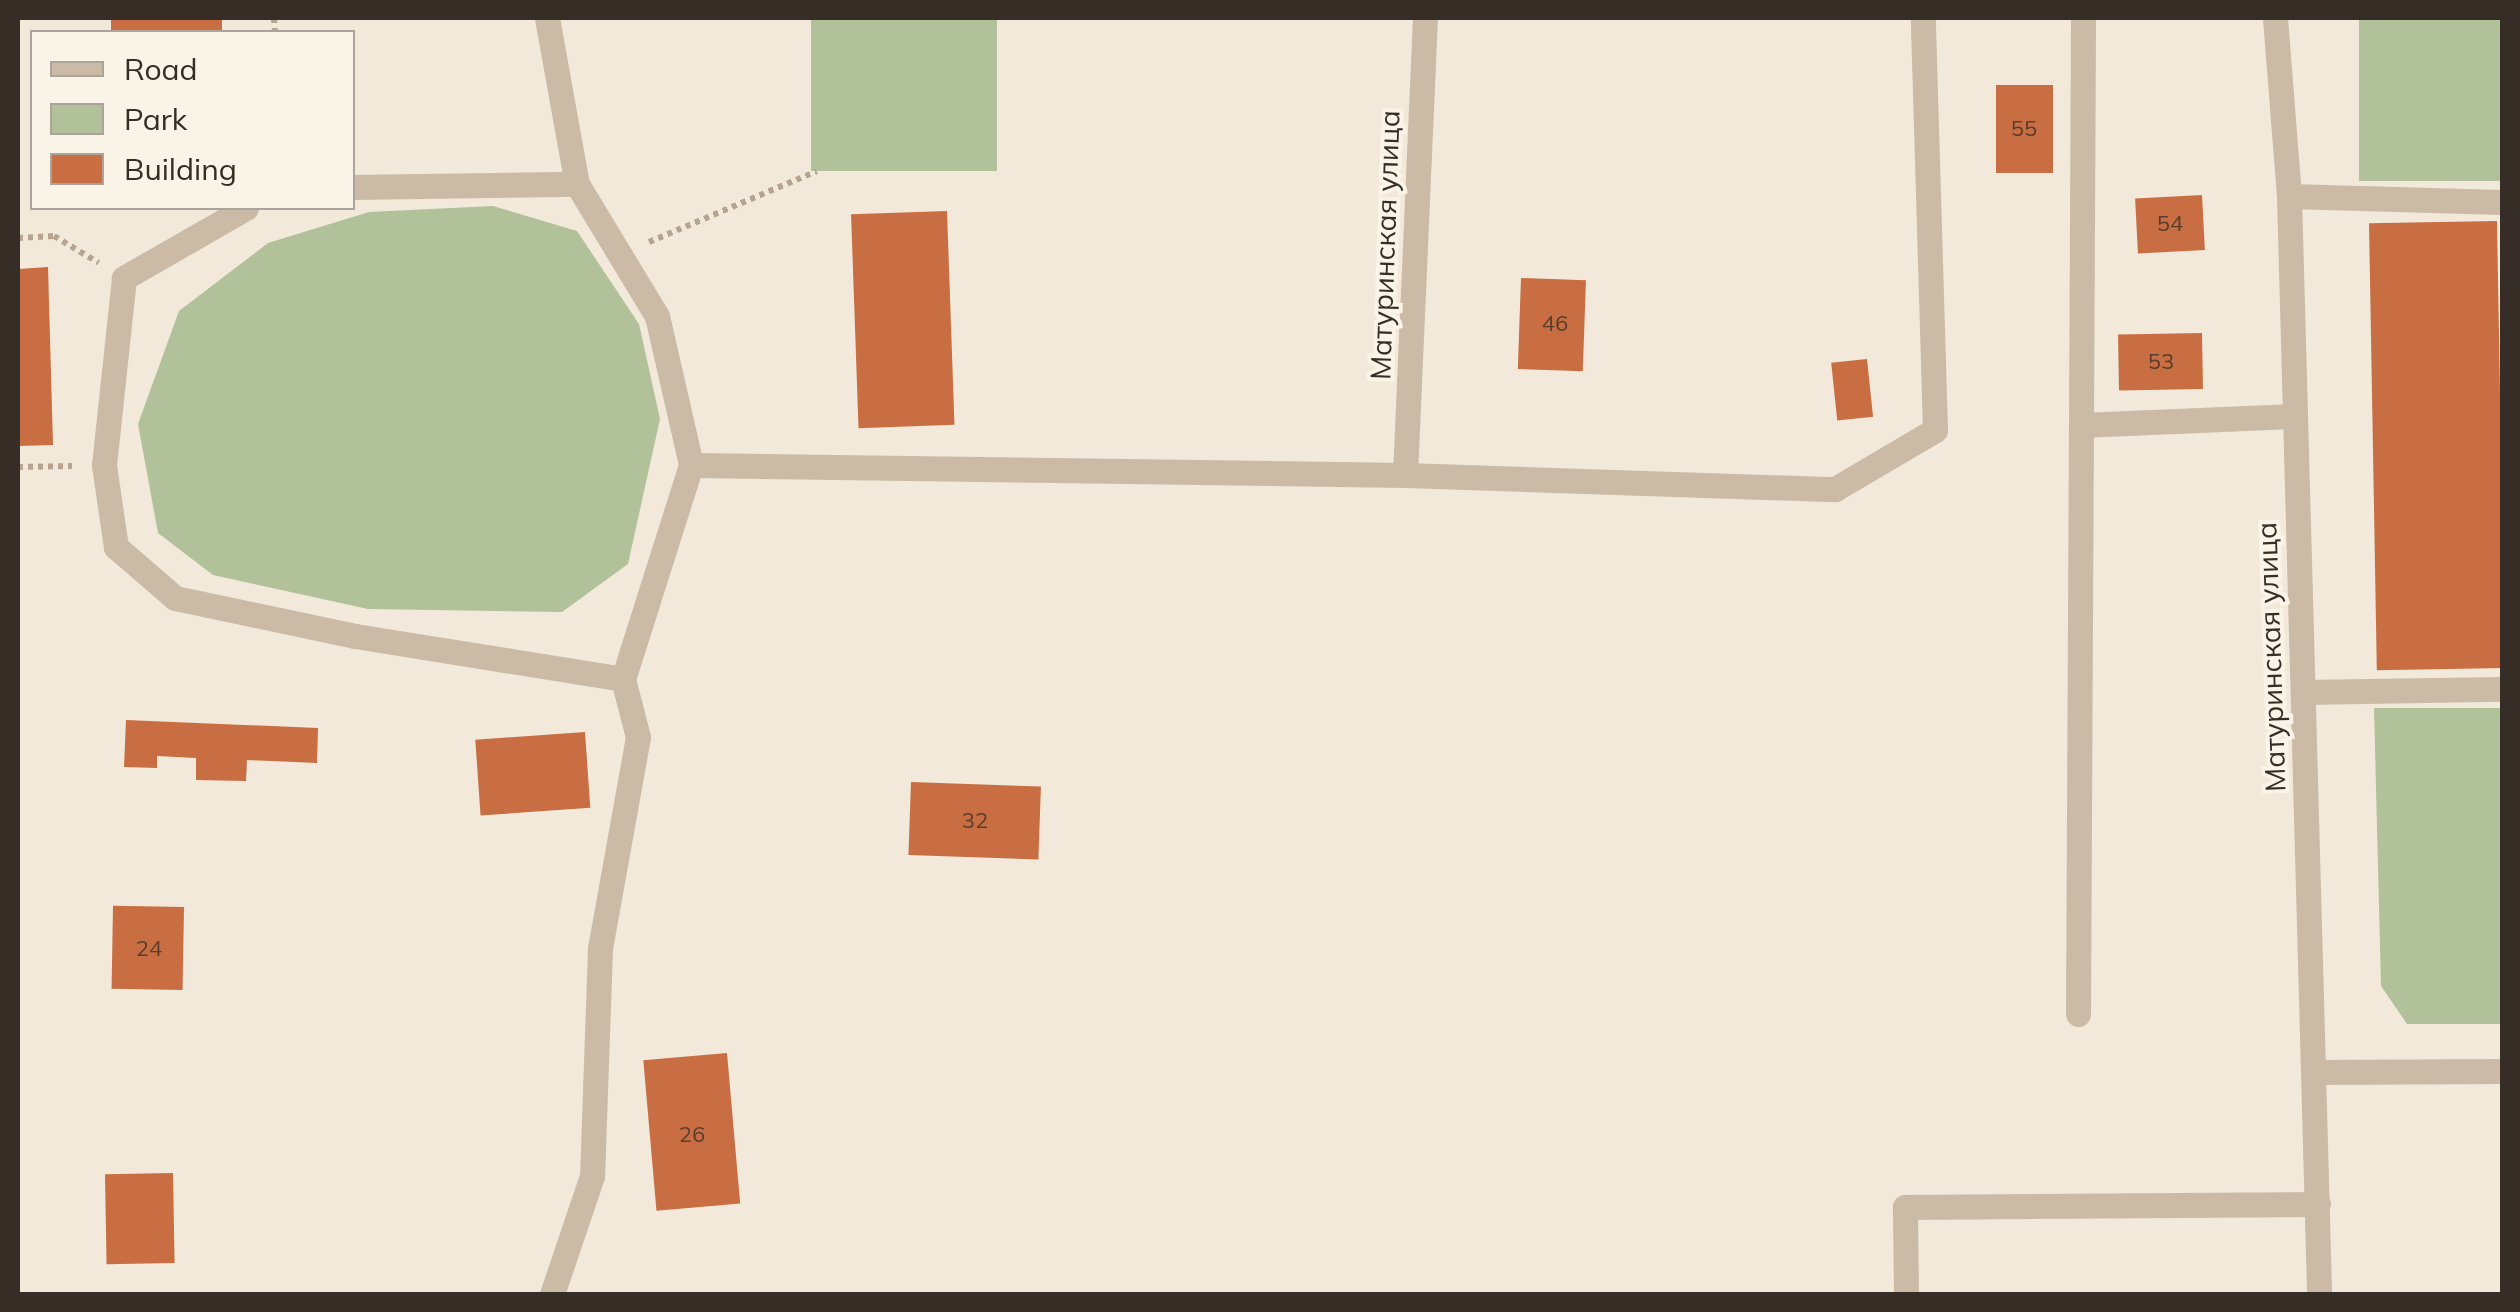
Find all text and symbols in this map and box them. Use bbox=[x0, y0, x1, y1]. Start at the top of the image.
legend bbox=[30, 30, 355, 210]
text: Road bbox=[124, 50, 198, 88]
text: Park bbox=[124, 100, 187, 138]
street label: Матуринская улица bbox=[1363, 109, 1407, 381]
house number: 55 bbox=[2011, 116, 2037, 142]
text: Building bbox=[124, 150, 237, 188]
house number: 54 bbox=[2157, 211, 2183, 237]
house number: 46 bbox=[1542, 311, 1568, 337]
house number: 53 bbox=[2148, 349, 2174, 375]
street label: Матуринская улица bbox=[2249, 521, 2293, 793]
house number: 32 bbox=[962, 808, 988, 834]
house number: 24 bbox=[136, 936, 162, 962]
house number: 26 bbox=[679, 1122, 705, 1148]

